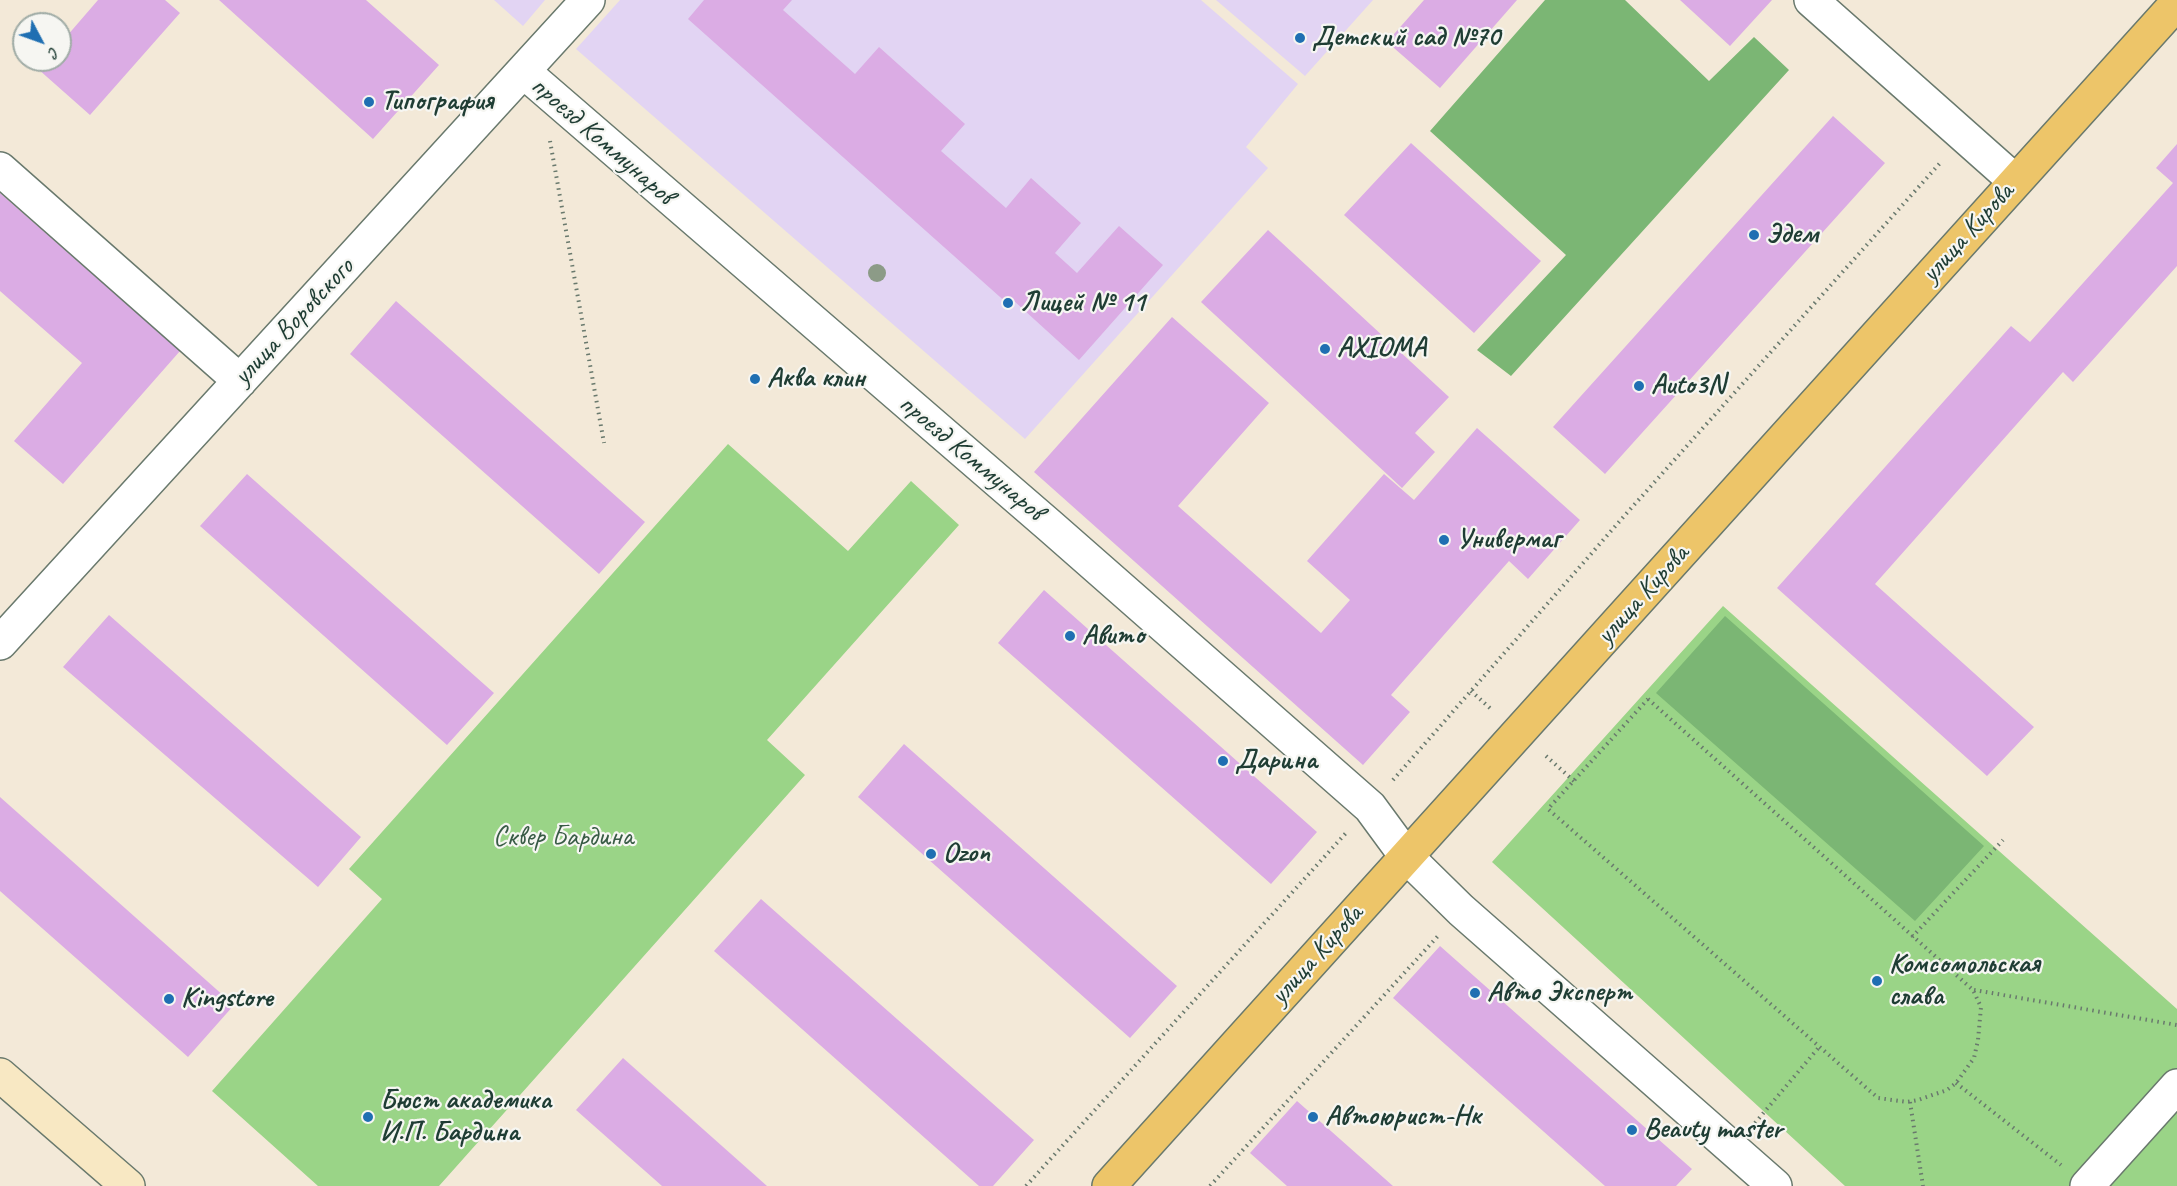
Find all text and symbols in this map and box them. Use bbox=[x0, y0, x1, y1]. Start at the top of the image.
north arrow bbox=[12, 12, 72, 72]
place label: Детский сад №70 bbox=[1312, 21, 1500, 55]
marker: Детский сад №70 bbox=[1293, 31, 1307, 45]
text: С bbox=[44, 43, 64, 62]
street label: проезд Коммунаров bbox=[523, 69, 681, 213]
place label: Типография bbox=[381, 85, 493, 119]
marker: Типография bbox=[362, 95, 376, 109]
street label: улица Кирова bbox=[1914, 176, 2022, 290]
place label: Эдем bbox=[1766, 218, 1818, 252]
marker: Эдем bbox=[1747, 228, 1761, 242]
street label: улица Воровского bbox=[226, 251, 362, 393]
place label: Лицей № 11 bbox=[1020, 286, 1145, 320]
marker: Лицей № 11 bbox=[1001, 296, 1015, 310]
place label: AXIOMA bbox=[1337, 332, 1426, 366]
marker: AXIOMA bbox=[1318, 342, 1332, 356]
place label: Аква клин bbox=[767, 362, 865, 396]
place label: Auto3N bbox=[1651, 369, 1725, 403]
marker: Аква клин bbox=[748, 372, 762, 386]
marker: Auto3N bbox=[1632, 379, 1646, 393]
street label: проезд Коммунаров bbox=[891, 387, 1051, 529]
place label: Универмаг bbox=[1456, 523, 1560, 557]
marker: Универмаг bbox=[1437, 533, 1451, 547]
street label: улица Кирова bbox=[1589, 538, 1697, 652]
place label: Авито bbox=[1082, 619, 1145, 653]
marker: Авито bbox=[1063, 629, 1077, 643]
place label: Дарина bbox=[1235, 744, 1317, 778]
marker: Дарина bbox=[1216, 754, 1230, 768]
park label: Сквер Бардина bbox=[493, 821, 633, 855]
place label: Ozon bbox=[943, 837, 990, 871]
marker: Ozon bbox=[924, 847, 938, 861]
street label: улица Кирова bbox=[1263, 898, 1371, 1012]
place label: Комсомольская слава bbox=[1889, 948, 2040, 1014]
marker: Комсомольская слава bbox=[1870, 974, 1884, 988]
place label: Авто Эксперт bbox=[1487, 976, 1632, 1010]
place label: Kingstore bbox=[181, 982, 273, 1016]
marker: Авто Эксперт bbox=[1468, 986, 1482, 1000]
marker: Kingstore bbox=[162, 992, 176, 1006]
place label: Бюст академика И.П. Бардина bbox=[380, 1084, 551, 1150]
place label: Автоюрист-Нк bbox=[1325, 1100, 1480, 1134]
marker: Бюст академика И.П. Бардина bbox=[361, 1110, 375, 1124]
marker: Автоюрист-Нк bbox=[1306, 1110, 1320, 1124]
place label: Beauty master bbox=[1644, 1113, 1782, 1147]
marker: Beauty master bbox=[1625, 1123, 1639, 1137]

